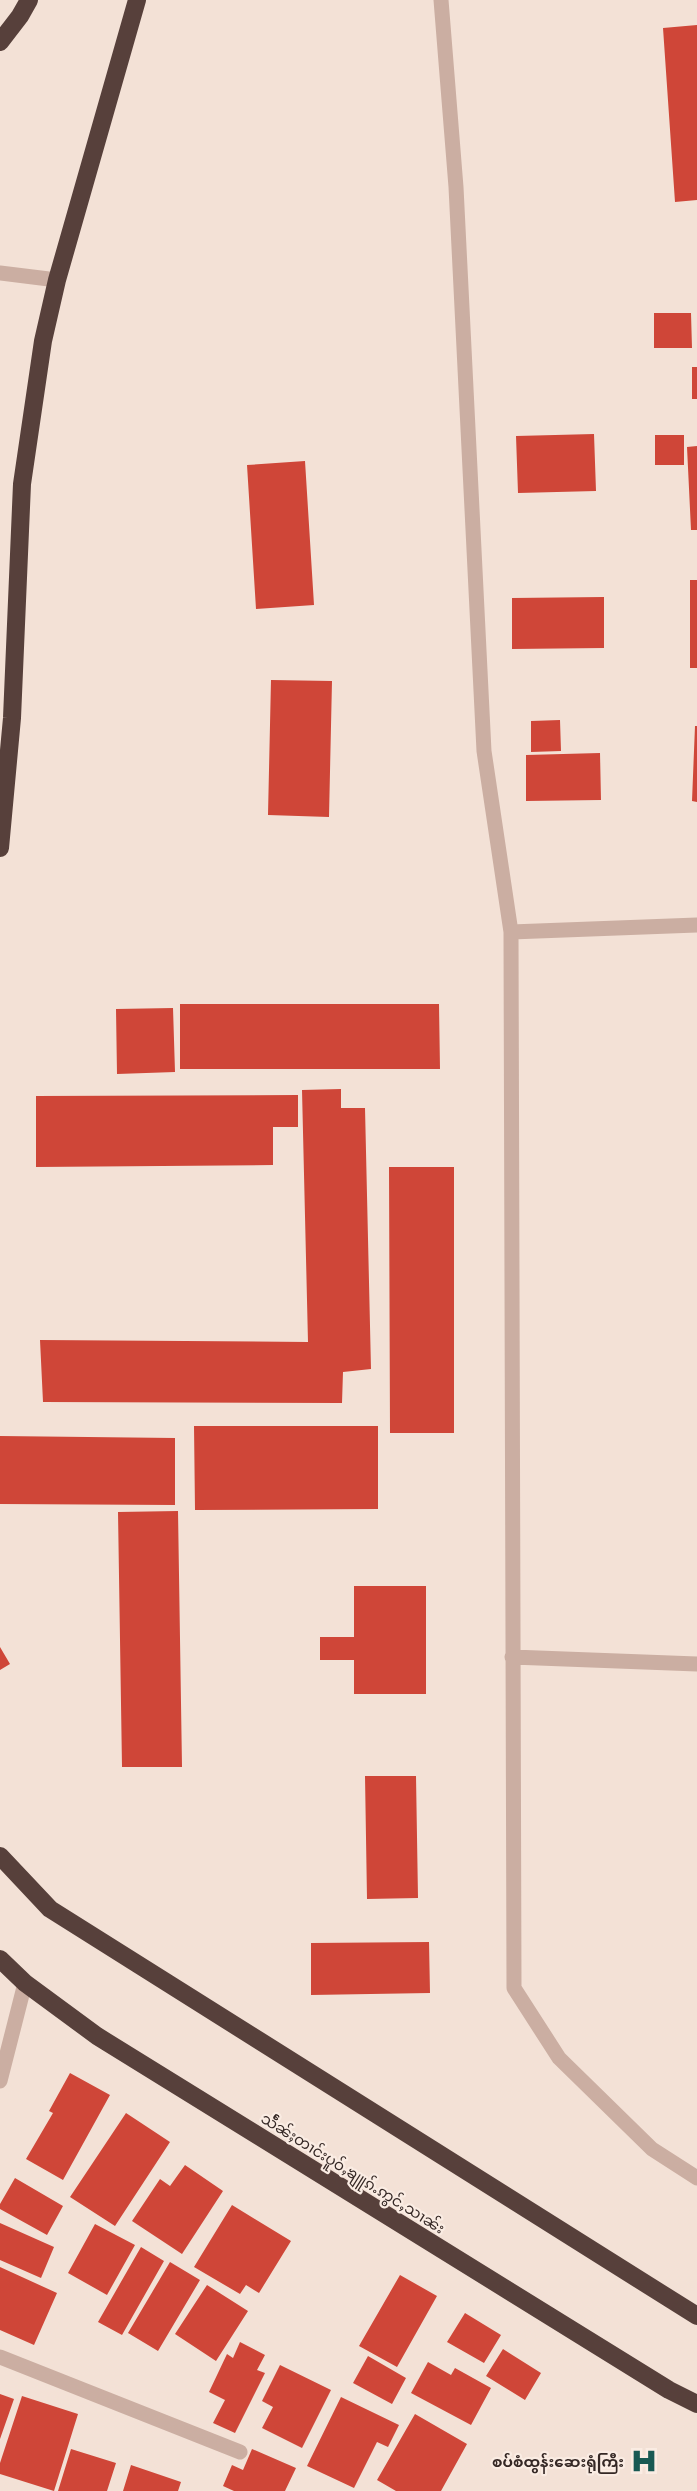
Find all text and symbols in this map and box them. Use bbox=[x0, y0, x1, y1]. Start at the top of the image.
street label: သဵႅၼ်ႈတၢင်းပူဝ်ႇၶျူၵ်ႉဢွင်ႇသၢၼ်း bbox=[256, 2108, 448, 2240]
hospital icon: စပ်စံထွန်းဆေးရုံကြီး bbox=[629, 2446, 659, 2476]
place label: စပ်စံထွန်းဆေးရုံကြီး bbox=[492, 2452, 624, 2474]

